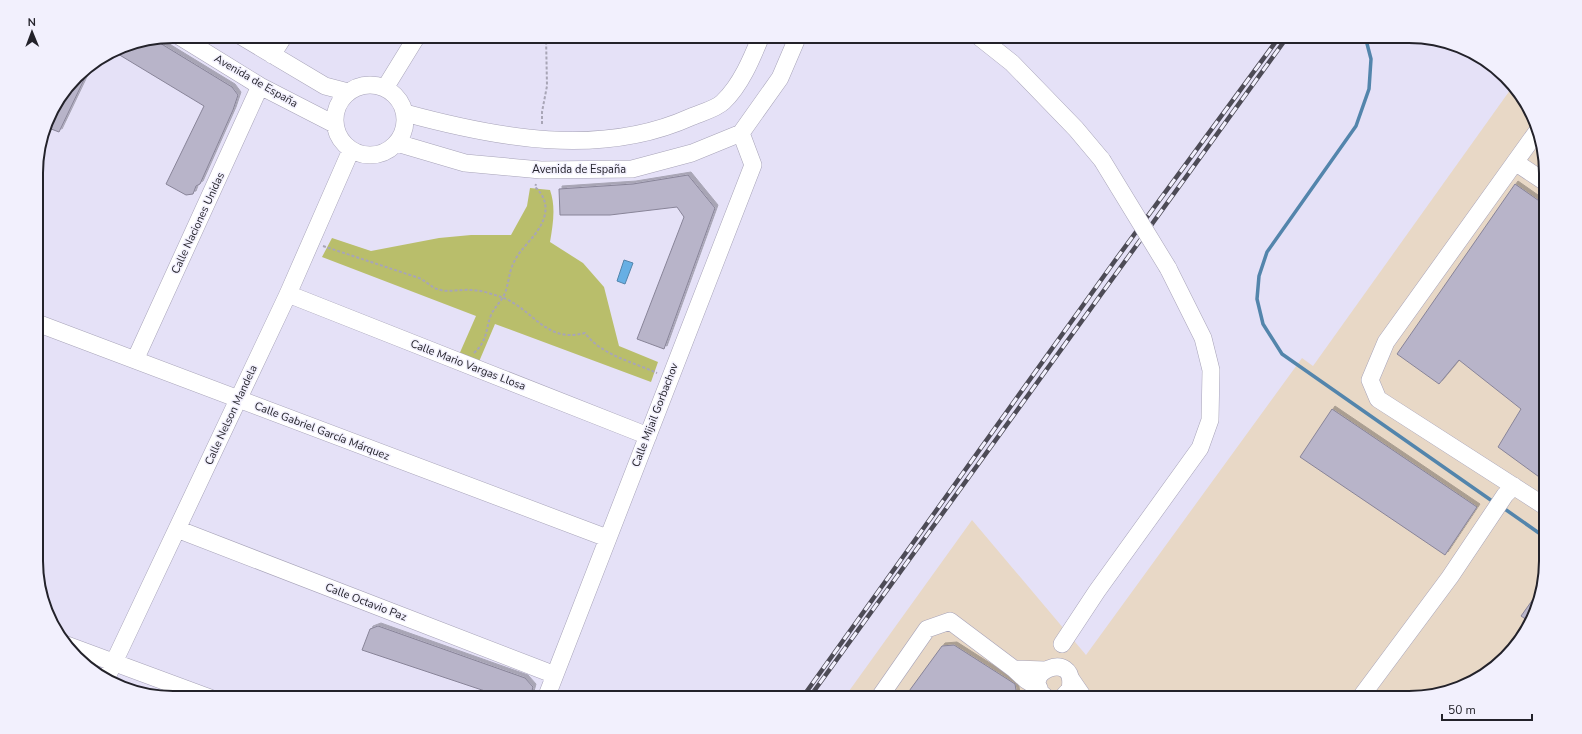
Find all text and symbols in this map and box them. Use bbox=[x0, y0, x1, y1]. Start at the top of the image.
north arrow bbox=[12, 12, 52, 52]
text: N bbox=[28, 15, 36, 30]
street label: Avenida de España bbox=[212, 51, 301, 111]
street label: Avenida de España bbox=[532, 162, 626, 177]
street label: Calle Naciones Unidas bbox=[168, 170, 228, 276]
street label: Calle Mario Vargas Llosa bbox=[408, 336, 528, 394]
street label: Calle Mijail Gorbachov bbox=[628, 360, 682, 469]
street label: Calle Nelson Mandela bbox=[201, 362, 261, 467]
street label: Calle Gabriel García Márquez bbox=[252, 398, 392, 464]
street label: Calle Octavio Paz bbox=[323, 580, 409, 624]
scale bar bbox=[1442, 696, 1532, 722]
text: 50 m bbox=[1448, 702, 1476, 718]

